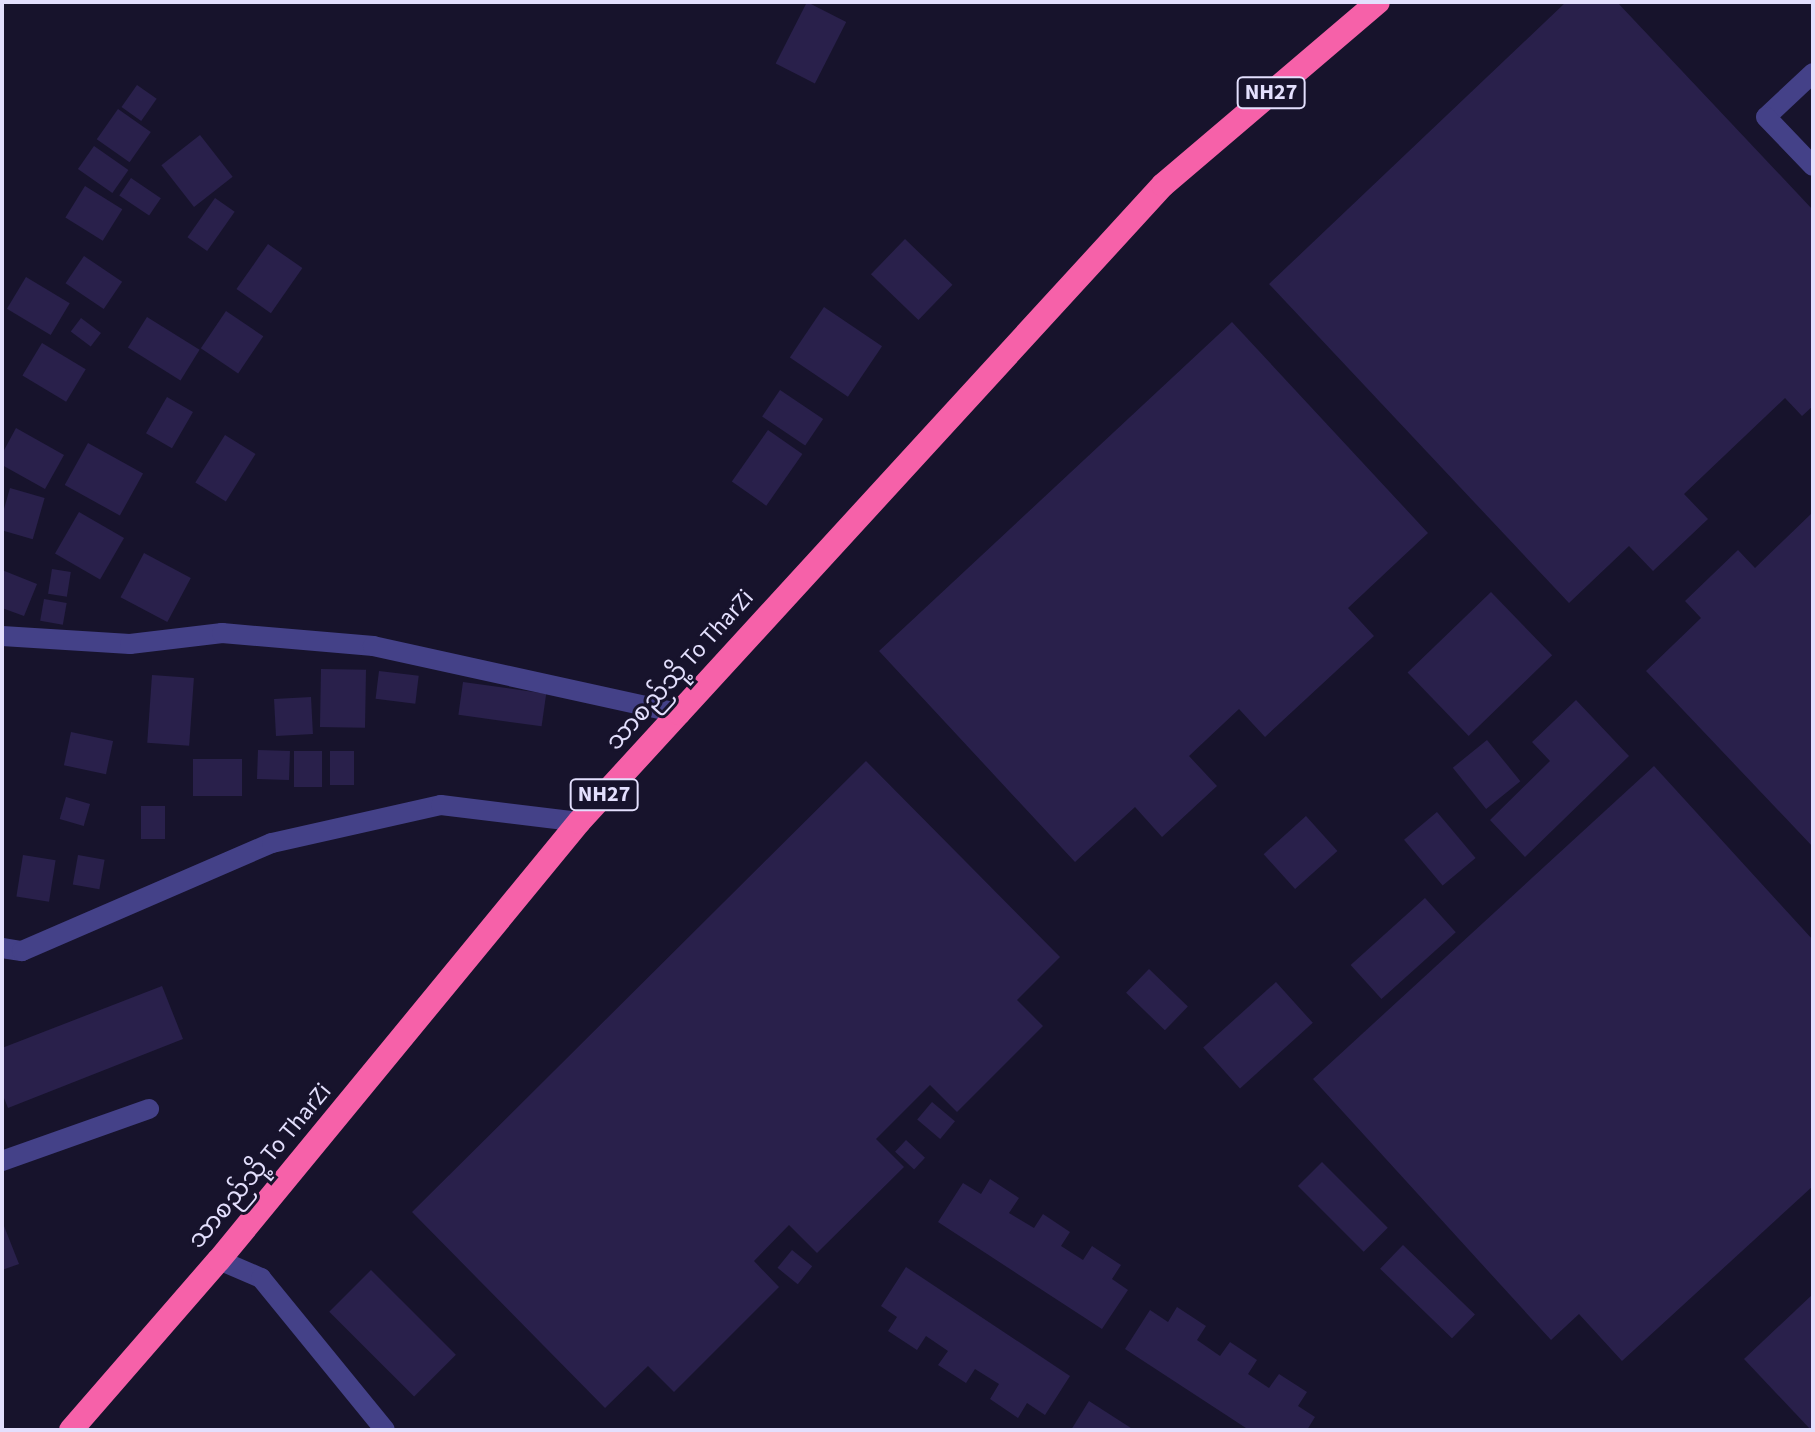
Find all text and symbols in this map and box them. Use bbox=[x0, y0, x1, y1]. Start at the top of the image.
road number: NH27 bbox=[1235, 75, 1307, 111]
street label: သာစည်သို့ To TharZi bbox=[600, 584, 760, 756]
road number: NH27 bbox=[568, 777, 640, 813]
street label: သာစည်သို့ To TharZi bbox=[183, 1078, 337, 1254]

